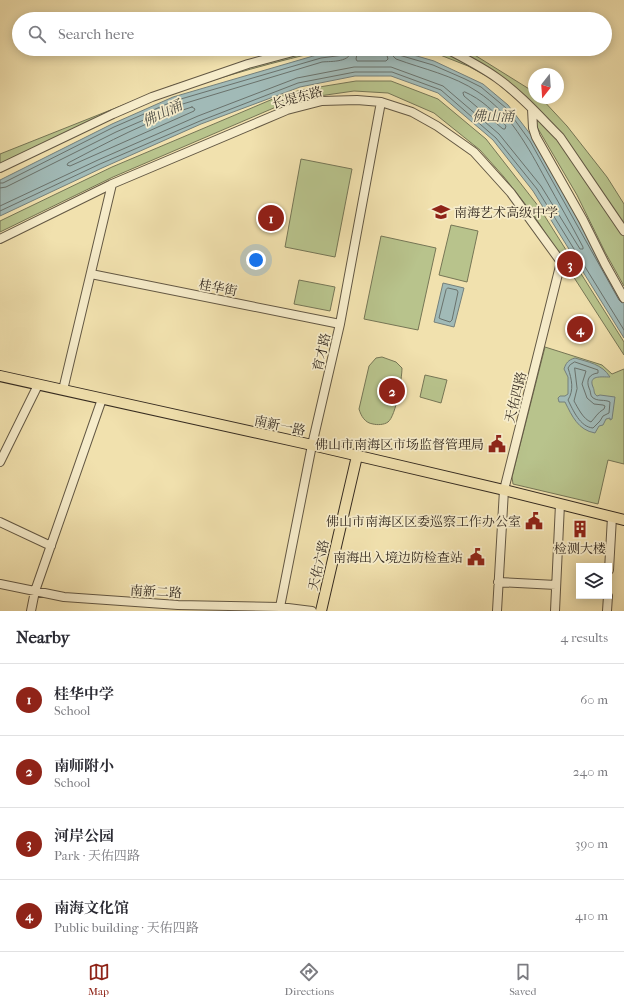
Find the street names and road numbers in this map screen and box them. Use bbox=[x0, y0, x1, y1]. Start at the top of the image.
street label: 长堤东路 bbox=[270, 84, 324, 111]
street label: 桂华街 bbox=[197, 276, 238, 299]
street label: 育才路 bbox=[310, 331, 333, 373]
street label: 天佑四路 bbox=[502, 370, 529, 424]
street label: 南新一路 bbox=[253, 413, 307, 438]
street label: 天佑六路 bbox=[305, 538, 332, 592]
street label: 南新二路 bbox=[130, 583, 182, 600]

